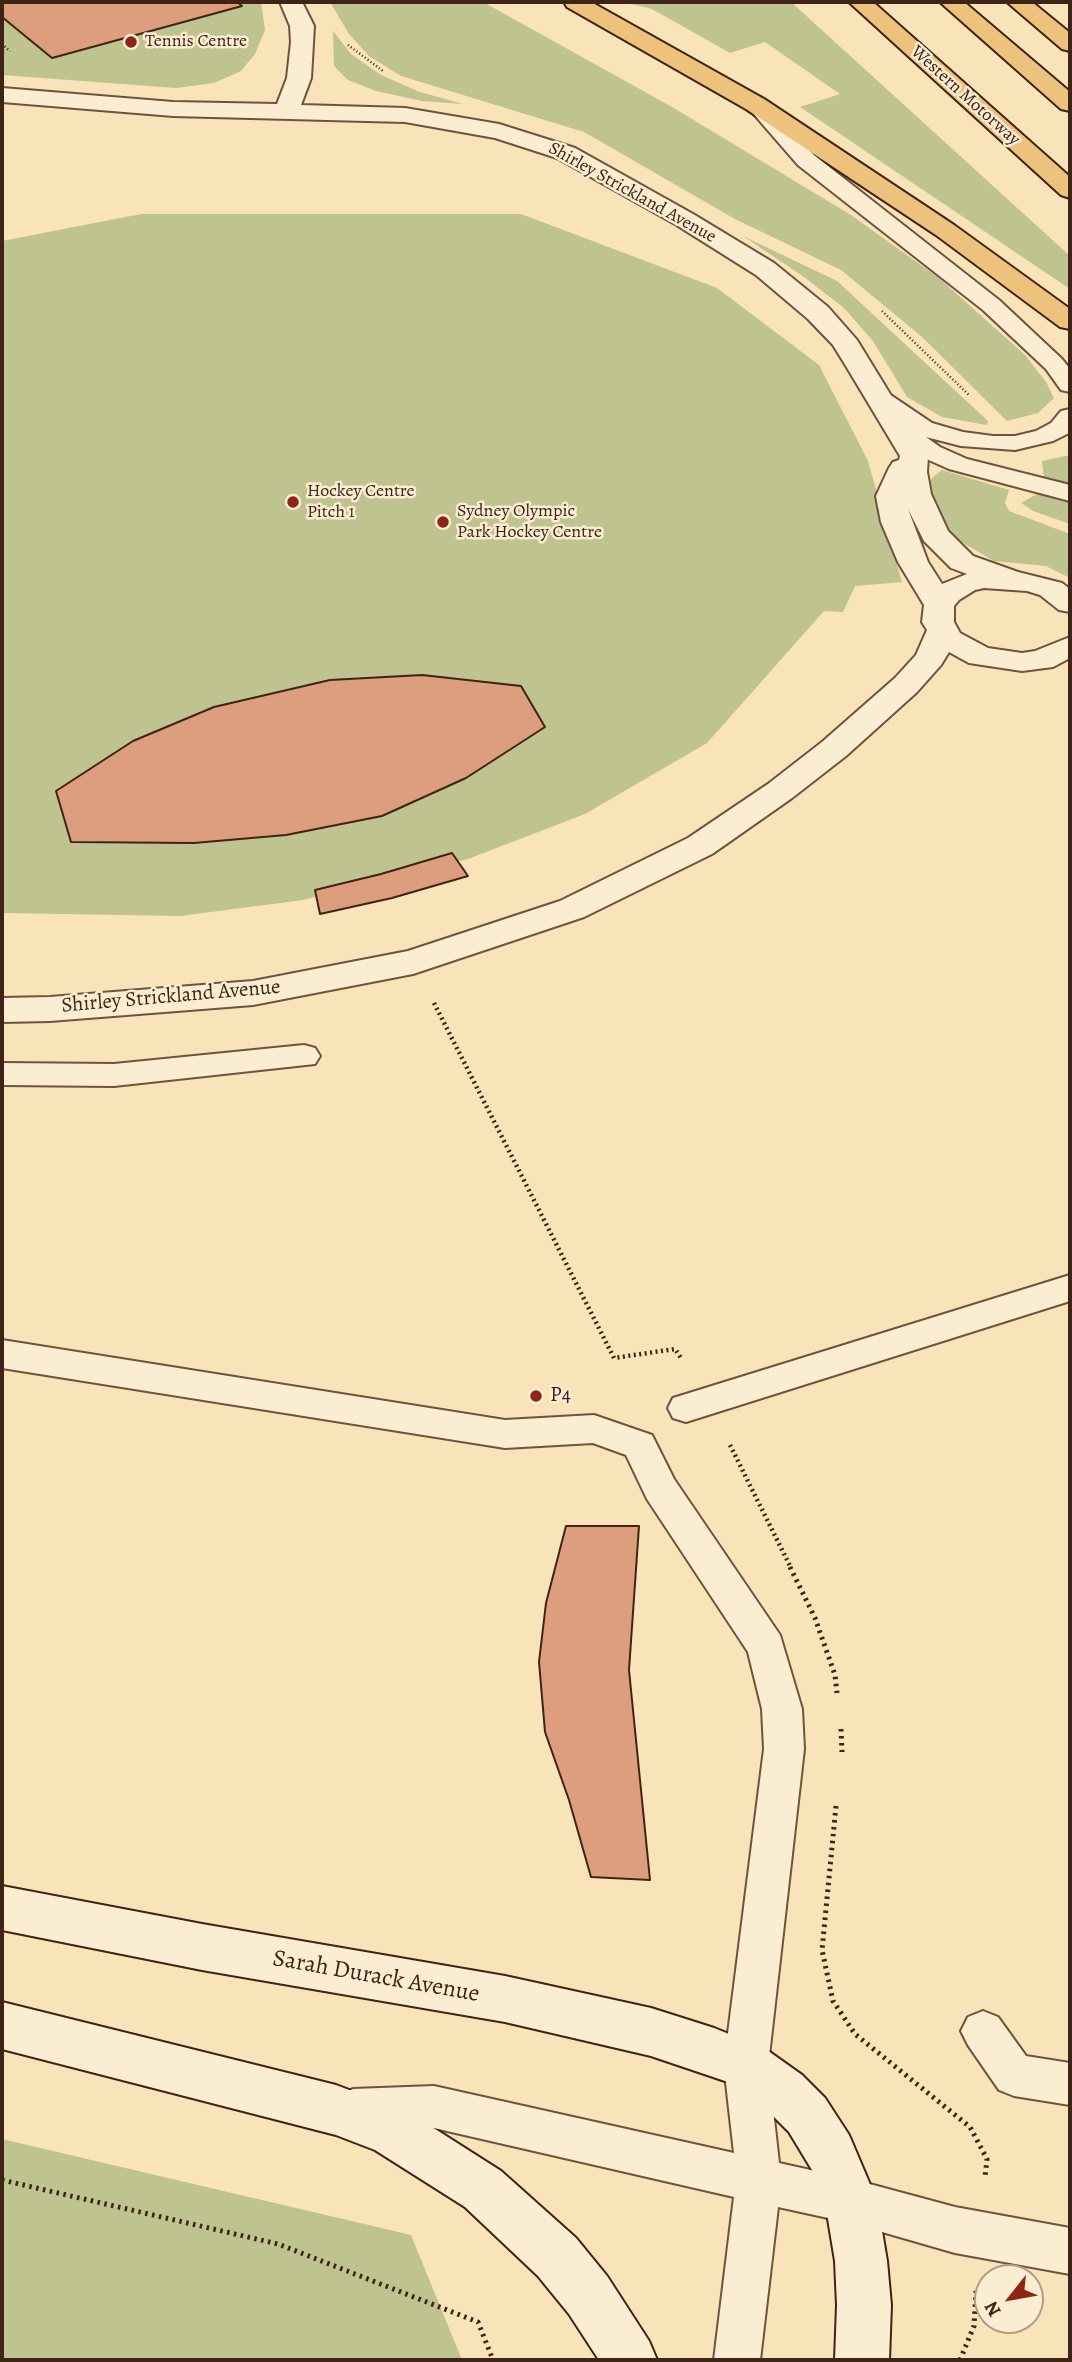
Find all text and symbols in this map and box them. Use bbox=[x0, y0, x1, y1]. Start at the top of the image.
place label: Tennis Centre bbox=[145, 31, 247, 53]
marker: Tennis Centre bbox=[123, 34, 139, 50]
street label: Western Motorway bbox=[906, 41, 1024, 151]
street label: Shirley Strickland Avenue bbox=[544, 138, 720, 248]
place label: Hockey Centre Pitch 1 bbox=[307, 481, 415, 524]
marker: Hockey Centre Pitch 1 bbox=[285, 494, 301, 510]
place label: Sydney Olympic Park Hockey Centre bbox=[457, 501, 602, 544]
marker: Sydney Olympic Park Hockey Centre bbox=[435, 514, 451, 530]
street label: Shirley Strickland Avenue bbox=[60, 975, 282, 1019]
place label: P4 bbox=[550, 1383, 571, 1409]
marker: P4 bbox=[528, 1388, 544, 1404]
street label: Sarah Durack Avenue bbox=[270, 1945, 482, 2009]
north arrow bbox=[974, 2264, 1044, 2334]
text: N bbox=[978, 2296, 1007, 2321]

